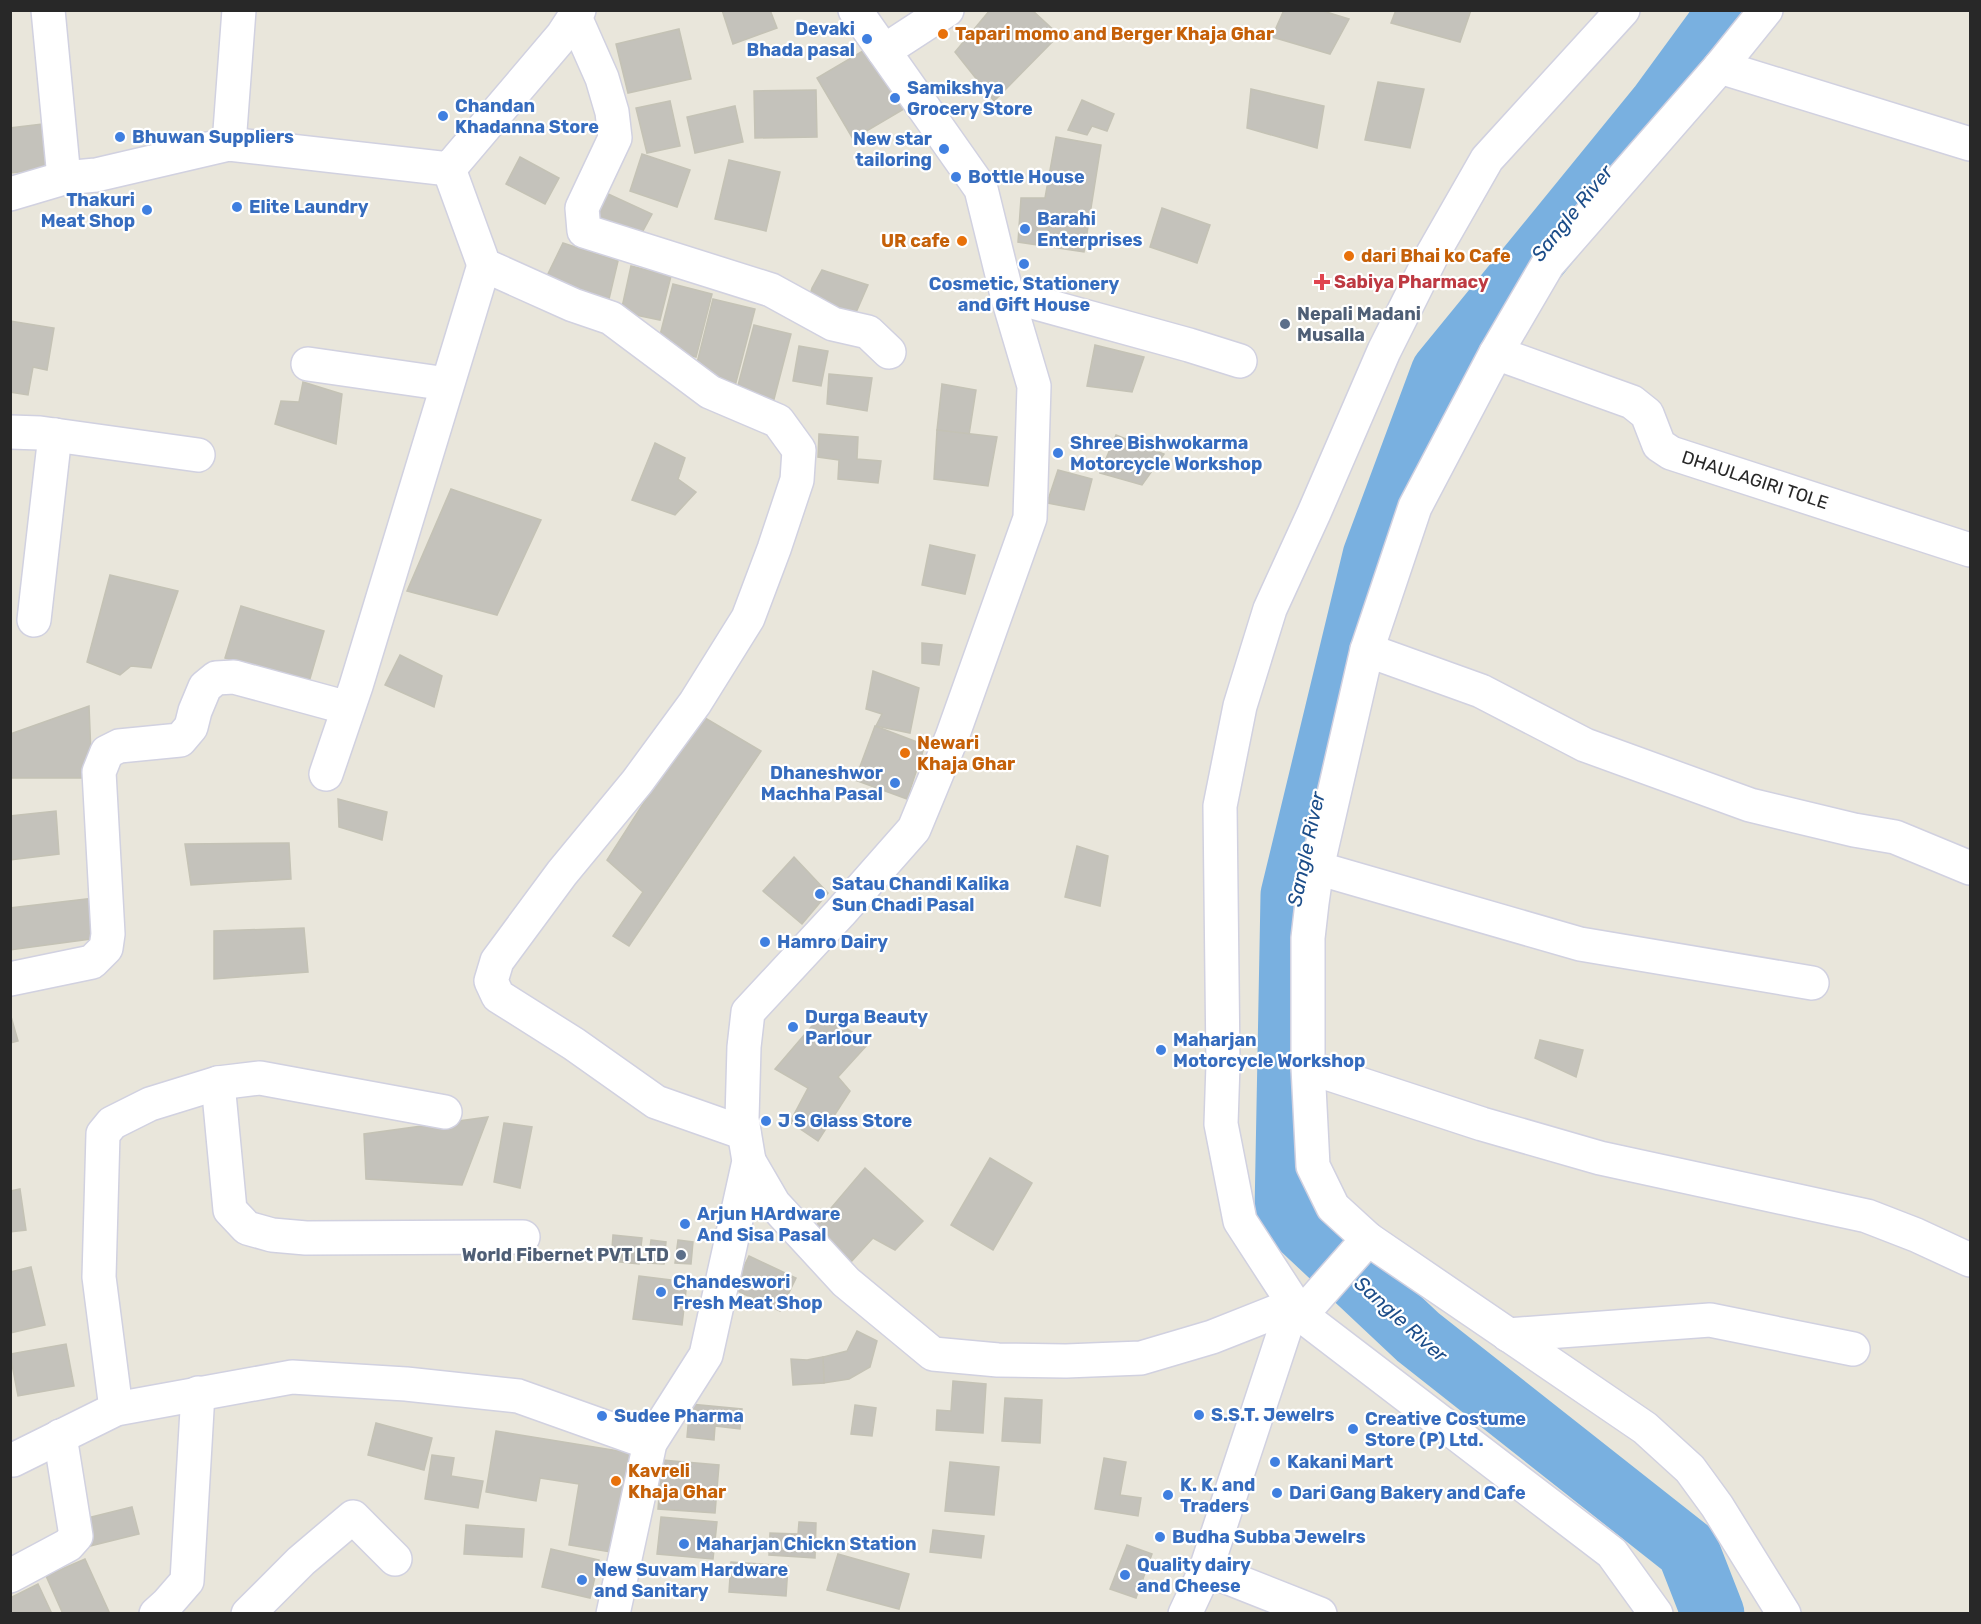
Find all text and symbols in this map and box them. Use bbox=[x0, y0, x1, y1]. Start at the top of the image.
place label: Devaki Bhada pasal bbox=[746, 18, 855, 61]
place label: Tapari momo and Berger Khaja Ghar bbox=[955, 23, 1274, 45]
marker: Tapari momo and Berger Khaja Ghar bbox=[936, 27, 950, 41]
marker: Devaki Bhada pasal bbox=[860, 32, 874, 46]
place label: Samikshya Grocery Store bbox=[907, 77, 1033, 120]
marker: Samikshya Grocery Store bbox=[888, 91, 902, 105]
place label: Chandan Khadanna Store bbox=[455, 95, 599, 138]
marker: Chandan Khadanna Store bbox=[436, 109, 450, 123]
place label: Bhuwan Suppliers bbox=[132, 126, 294, 148]
place label: New star tailoring bbox=[853, 128, 932, 171]
marker: Bhuwan Suppliers bbox=[113, 130, 127, 144]
marker: New star tailoring bbox=[937, 142, 951, 156]
water label: Sangle River bbox=[1526, 159, 1619, 266]
place label: Bottle House bbox=[968, 166, 1085, 188]
marker: Bottle House bbox=[949, 170, 963, 184]
place label: Thakuri Meat Shop bbox=[41, 189, 135, 232]
place label: Elite Laundry bbox=[249, 196, 369, 218]
marker: Elite Laundry bbox=[230, 200, 244, 214]
marker: Thakuri Meat Shop bbox=[140, 203, 154, 217]
place label: Barahi Enterprises bbox=[1037, 208, 1143, 251]
marker: Barahi Enterprises bbox=[1018, 222, 1032, 236]
place label: UR cafe bbox=[881, 230, 950, 252]
marker: UR cafe bbox=[955, 234, 969, 248]
place label: dari Bhai ko Cafe bbox=[1361, 245, 1511, 267]
marker: dari Bhai ko Cafe bbox=[1342, 249, 1356, 263]
marker: Cosmetic, Stationery and Gift House bbox=[1017, 257, 1031, 271]
place label: Sabiya Pharmacy bbox=[1334, 271, 1489, 293]
place label: Cosmetic, Stationery and Gift House bbox=[929, 273, 1119, 316]
marker: Sabiya Pharmacy bbox=[1315, 275, 1329, 289]
place label: Nepali Madani Musalla bbox=[1297, 303, 1421, 346]
marker: Nepali Madani Musalla bbox=[1278, 317, 1292, 331]
place label: Shree Bishwokarma Motorcycle Workshop bbox=[1070, 432, 1262, 475]
marker: Shree Bishwokarma Motorcycle Workshop bbox=[1051, 446, 1065, 460]
street label: DHAULAGIRI TOLE bbox=[1679, 446, 1831, 514]
place label: Newari Khaja Ghar bbox=[917, 732, 1015, 775]
marker: Newari Khaja Ghar bbox=[898, 746, 912, 760]
place label: Dhaneshwor Machha Pasal bbox=[761, 762, 883, 805]
marker: Dhaneshwor Machha Pasal bbox=[888, 776, 902, 790]
water label: Sangle River bbox=[1282, 788, 1330, 909]
place label: Satau Chandi Kalika Sun Chadi Pasal bbox=[832, 873, 1009, 916]
marker: Satau Chandi Kalika Sun Chadi Pasal bbox=[813, 887, 827, 901]
place label: Hamro Dairy bbox=[777, 931, 888, 953]
marker: Hamro Dairy bbox=[758, 935, 772, 949]
place label: Durga Beauty Parlour bbox=[805, 1006, 928, 1049]
marker: Durga Beauty Parlour bbox=[786, 1020, 800, 1034]
place label: Maharjan Motorcycle Workshop bbox=[1173, 1029, 1365, 1072]
marker: Maharjan Motorcycle Workshop bbox=[1154, 1043, 1168, 1057]
place label: J S Glass Store bbox=[778, 1110, 913, 1132]
marker: J S Glass Store bbox=[759, 1114, 773, 1128]
place label: Arjun HArdware And Sisa Pasal bbox=[697, 1203, 841, 1246]
marker: Arjun HArdware And Sisa Pasal bbox=[678, 1217, 692, 1231]
place label: World Fibernet PVT LTD bbox=[462, 1244, 669, 1266]
marker: World Fibernet PVT LTD bbox=[674, 1248, 688, 1262]
place label: Chandeswori Fresh Meat Shop bbox=[673, 1271, 823, 1314]
water label: Sangle River bbox=[1350, 1271, 1453, 1368]
marker: Chandeswori Fresh Meat Shop bbox=[654, 1285, 668, 1299]
place label: S.S.T. Jewelrs bbox=[1211, 1404, 1334, 1426]
place label: Sudee Pharma bbox=[614, 1405, 744, 1427]
marker: S.S.T. Jewelrs bbox=[1192, 1408, 1206, 1422]
place label: Creative Costume Store (P) Ltd. bbox=[1365, 1408, 1526, 1451]
marker: Sudee Pharma bbox=[595, 1409, 609, 1423]
marker: Creative Costume Store (P) Ltd. bbox=[1346, 1422, 1360, 1436]
place label: Kakani Mart bbox=[1287, 1451, 1393, 1473]
marker: Kakani Mart bbox=[1268, 1455, 1282, 1469]
place label: Kavreli Khaja Ghar bbox=[628, 1460, 726, 1503]
marker: Kavreli Khaja Ghar bbox=[609, 1474, 623, 1488]
place label: K. K. and Traders bbox=[1180, 1474, 1255, 1517]
place label: Dari Gang Bakery and Cafe bbox=[1289, 1482, 1526, 1504]
marker: Dari Gang Bakery and Cafe bbox=[1270, 1486, 1284, 1500]
marker: K. K. and Traders bbox=[1161, 1488, 1175, 1502]
place label: Budha Subba Jewelrs bbox=[1172, 1526, 1366, 1548]
marker: Budha Subba Jewelrs bbox=[1153, 1530, 1167, 1544]
place label: Maharjan Chickn Station bbox=[696, 1533, 917, 1555]
marker: Maharjan Chickn Station bbox=[677, 1537, 691, 1551]
place label: Quality dairy and Cheese bbox=[1137, 1554, 1251, 1597]
place label: New Suvam Hardware and Sanitary bbox=[594, 1559, 789, 1602]
marker: Quality dairy and Cheese bbox=[1118, 1568, 1132, 1582]
marker: New Suvam Hardware and Sanitary bbox=[575, 1573, 589, 1587]

